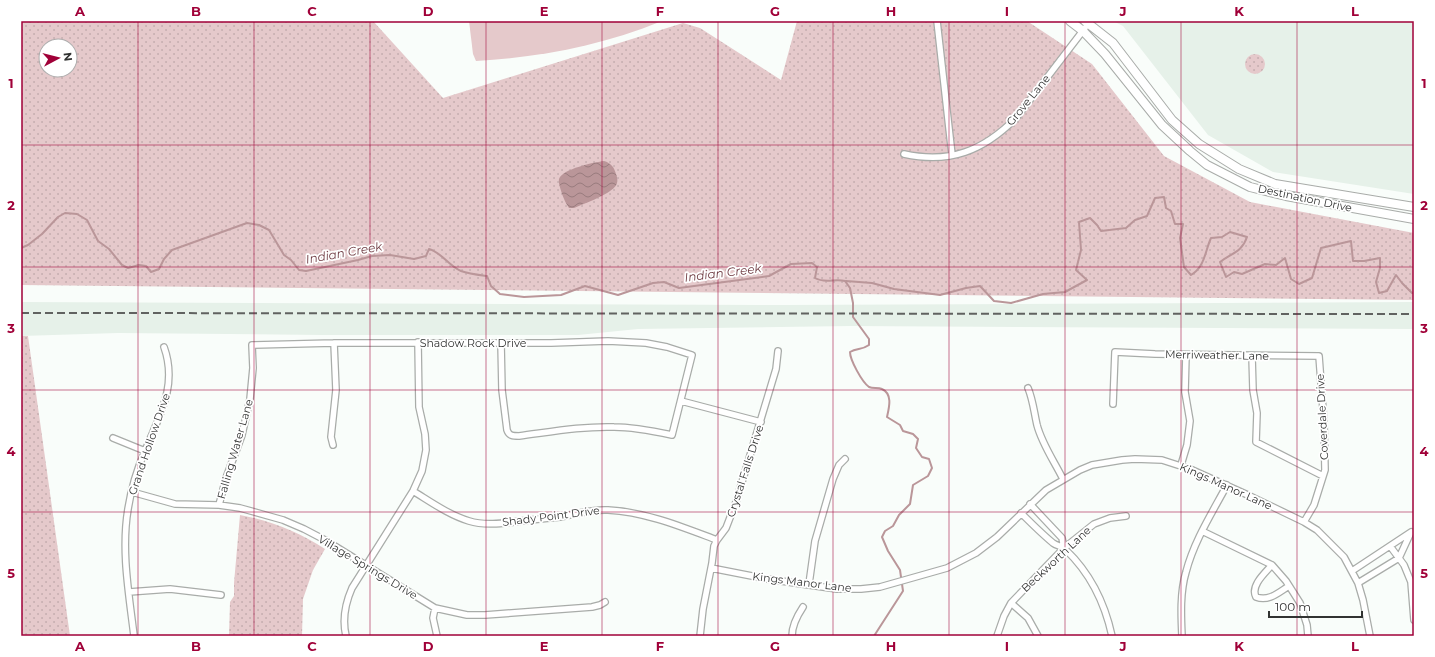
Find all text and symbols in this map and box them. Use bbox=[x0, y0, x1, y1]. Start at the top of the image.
text: A bbox=[74, 3, 86, 19]
text: B bbox=[191, 3, 201, 19]
text: C bbox=[307, 3, 317, 19]
text: D bbox=[423, 3, 434, 19]
text: E bbox=[540, 3, 549, 19]
text: F bbox=[656, 3, 664, 19]
text: G bbox=[770, 3, 780, 19]
text: H bbox=[886, 3, 896, 19]
text: I bbox=[1005, 3, 1009, 19]
text: J bbox=[1118, 3, 1127, 19]
text: K bbox=[1234, 3, 1244, 19]
text: L bbox=[1351, 3, 1359, 19]
north arrow bbox=[38, 38, 78, 78]
text: N bbox=[60, 52, 75, 62]
street label: Grove Lane bbox=[1003, 71, 1053, 128]
text: 1 bbox=[8, 75, 14, 91]
text: 1 bbox=[1421, 75, 1427, 91]
street label: Destination Drive bbox=[1257, 181, 1354, 215]
text: 2 bbox=[7, 197, 15, 213]
text: 2 bbox=[1420, 197, 1428, 213]
water label: Indian Creek bbox=[304, 238, 384, 267]
water label: Indian Creek bbox=[684, 260, 763, 285]
text: 3 bbox=[6, 320, 15, 336]
text: 3 bbox=[1419, 320, 1428, 336]
street label: Shadow Rock Drive bbox=[420, 336, 527, 350]
street label: Merriweather Lane bbox=[1165, 347, 1270, 363]
street label: Coverdale Drive bbox=[1313, 373, 1331, 460]
street label: Grand Hollow Drive bbox=[125, 391, 173, 497]
street label: Falling Water Lane bbox=[214, 397, 256, 501]
street label: Crystal Falls Drive bbox=[723, 423, 767, 519]
text: 4 bbox=[7, 443, 16, 459]
text: 4 bbox=[1420, 443, 1429, 459]
street label: Kings Manor Lane bbox=[1178, 459, 1275, 513]
street label: Shady Point Drive bbox=[501, 503, 601, 529]
street label: Beckworth Lane bbox=[1018, 523, 1094, 595]
street label: Village Springs Drive bbox=[316, 532, 421, 602]
text: 5 bbox=[7, 565, 15, 581]
text: 5 bbox=[1420, 565, 1428, 581]
street label: Kings Manor Lane bbox=[752, 569, 853, 595]
scale bar bbox=[1269, 593, 1362, 619]
text: 100 m bbox=[1275, 599, 1311, 614]
text: A bbox=[74, 638, 86, 654]
text: B bbox=[191, 638, 201, 654]
text: C bbox=[307, 638, 317, 654]
text: D bbox=[423, 638, 434, 654]
text: E bbox=[540, 638, 549, 654]
text: F bbox=[656, 638, 664, 654]
text: G bbox=[770, 638, 780, 654]
text: H bbox=[886, 638, 896, 654]
text: I bbox=[1005, 638, 1009, 654]
text: J bbox=[1118, 638, 1127, 654]
text: K bbox=[1234, 638, 1244, 654]
text: L bbox=[1351, 638, 1359, 654]

